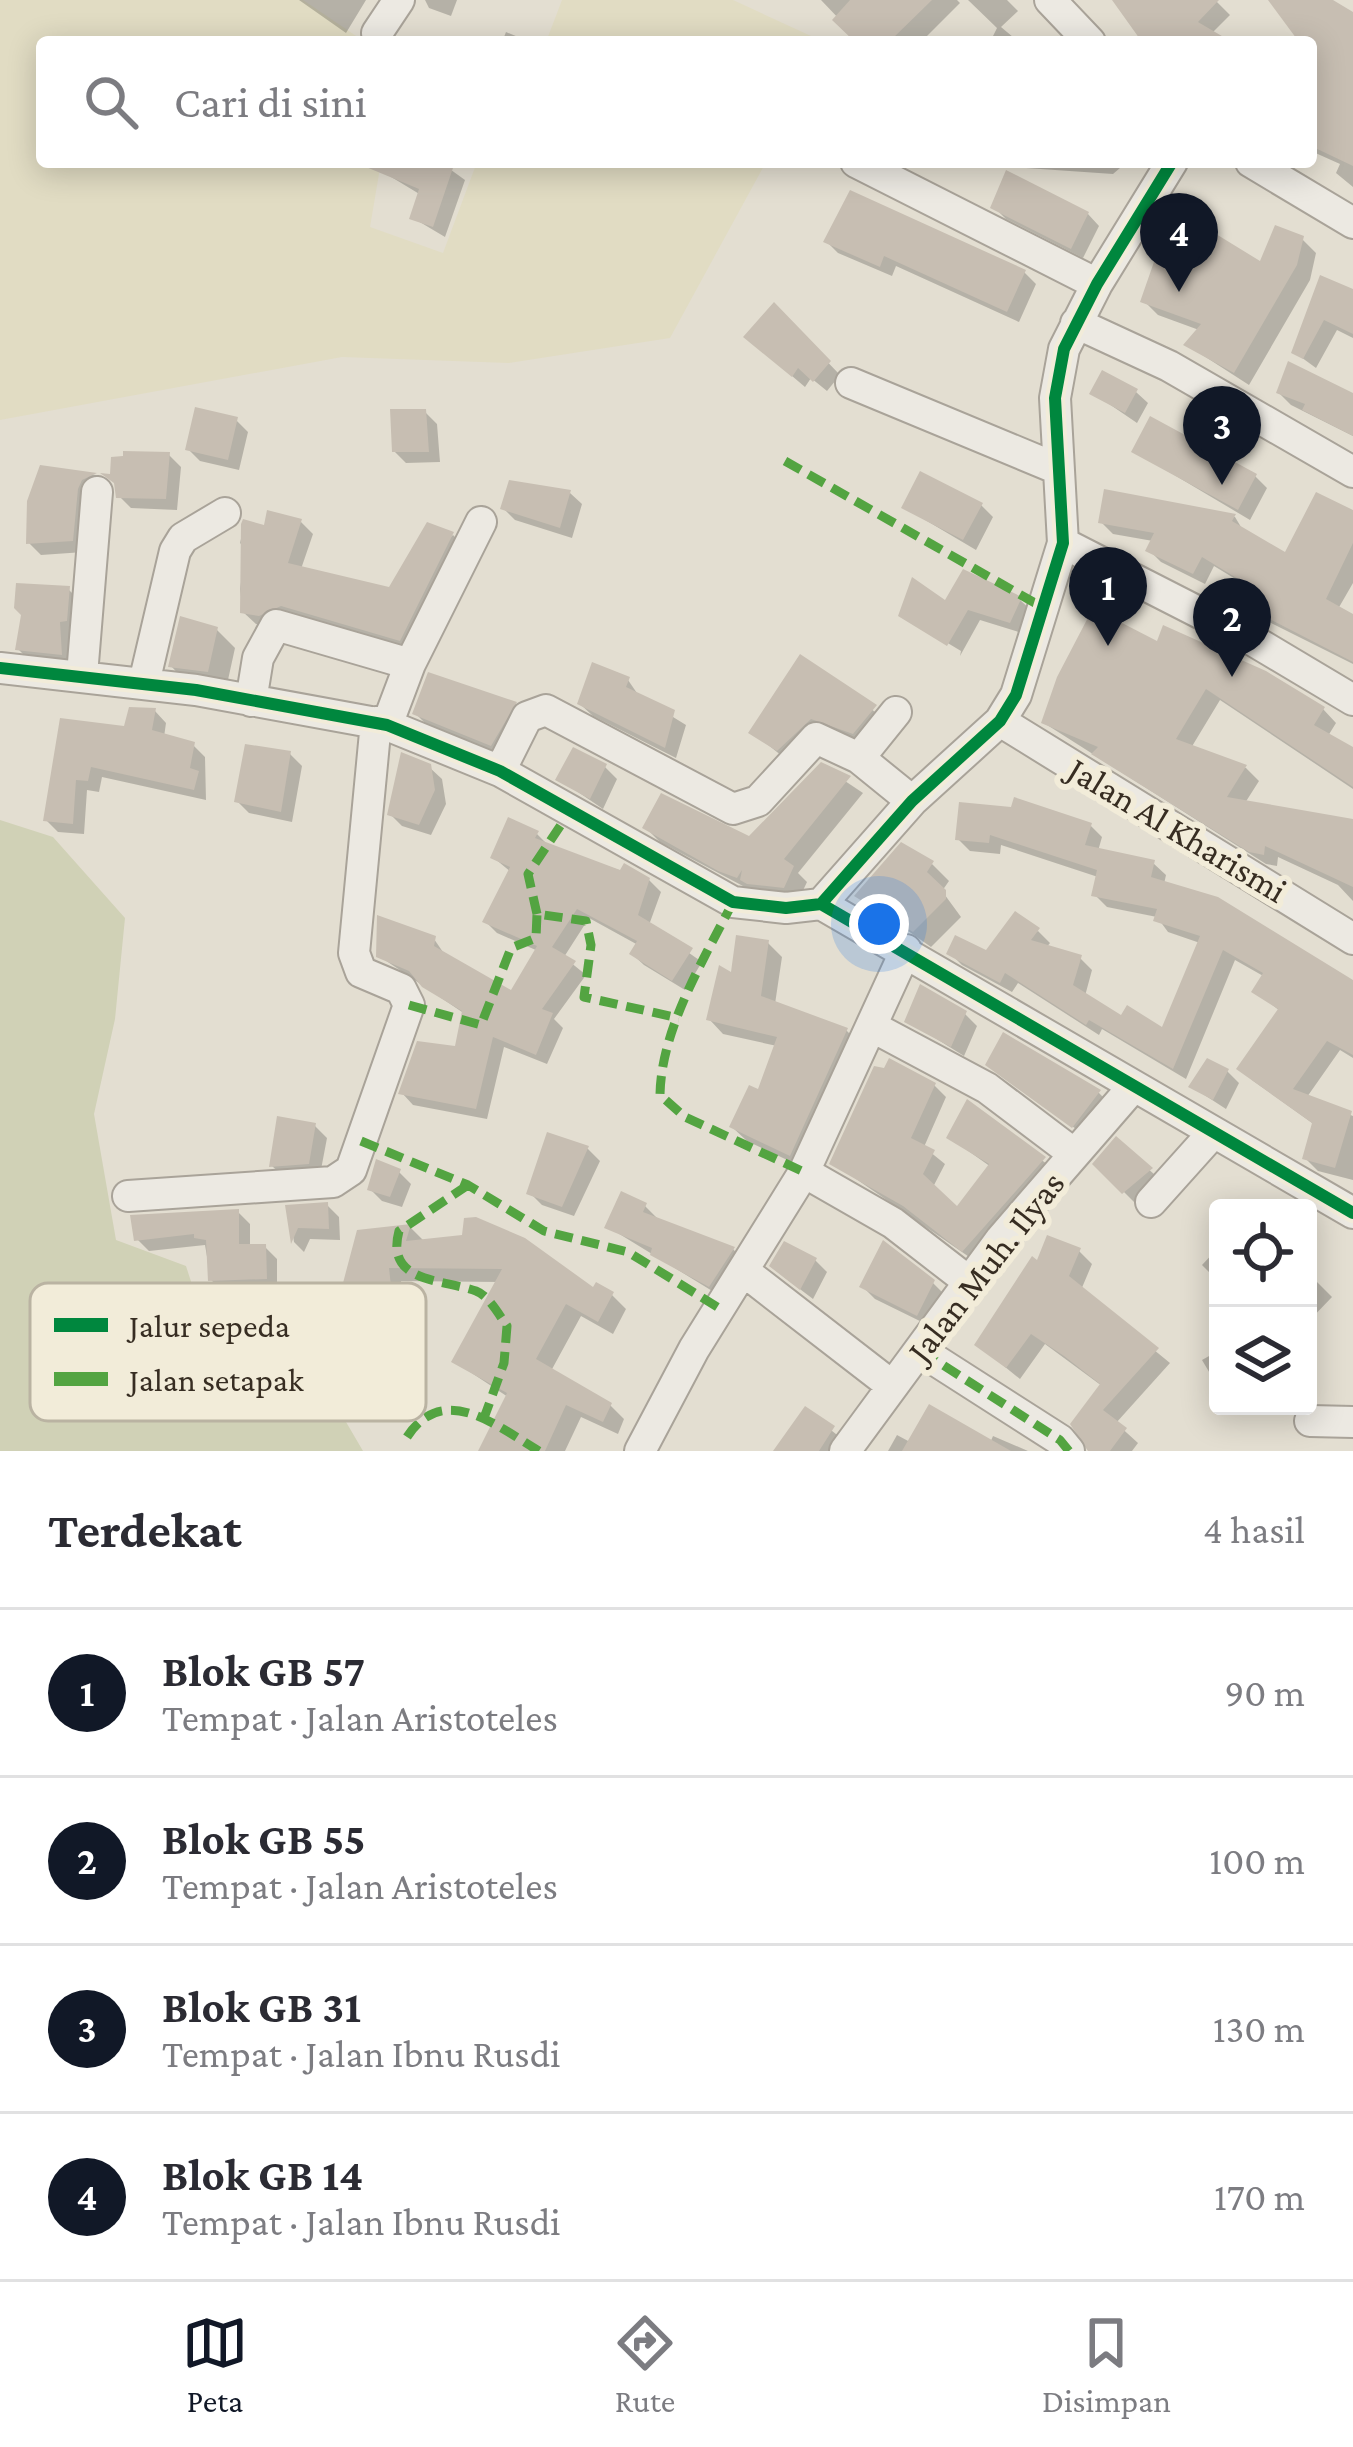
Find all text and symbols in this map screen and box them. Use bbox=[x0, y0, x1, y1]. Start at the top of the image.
search box bbox=[36, 36, 1317, 168]
icon: search bbox=[78, 69, 144, 135]
text: Cari di sini bbox=[174, 77, 367, 127]
pin: 4 bbox=[1140, 193, 1218, 292]
pin: 3 bbox=[1183, 386, 1261, 485]
pin: 1 bbox=[1069, 547, 1147, 646]
pin: 2 bbox=[1193, 578, 1271, 677]
street label: Jalan Al Kharismi bbox=[1059, 747, 1294, 911]
your location bbox=[849, 894, 909, 954]
street label: Jalan Muh. Ilyas bbox=[897, 1164, 1072, 1372]
map controls bbox=[1209, 1199, 1317, 1415]
button: locate bbox=[1209, 1199, 1317, 1307]
legend bbox=[30, 1283, 426, 1421]
text: Jalur sepeda bbox=[126, 1307, 290, 1344]
button: layers bbox=[1209, 1307, 1317, 1415]
text: Jalan setapak bbox=[126, 1361, 304, 1398]
text: Terdekat bbox=[48, 1501, 242, 1558]
text: 4 hasil bbox=[1203, 1508, 1305, 1551]
text: Blok GB 57 bbox=[162, 1646, 365, 1696]
text: 1 bbox=[80, 1671, 94, 1714]
text: 90 m bbox=[1224, 1671, 1305, 1714]
text: Tempat · Jalan Aristoteles bbox=[162, 1696, 558, 1739]
text: Blok GB 55 bbox=[162, 1814, 366, 1864]
text: 2 bbox=[77, 1839, 97, 1882]
text: 100 m bbox=[1209, 1839, 1305, 1882]
text: Tempat · Jalan Aristoteles bbox=[162, 1864, 558, 1907]
text: Blok GB 31 bbox=[162, 1982, 361, 2032]
text: 3 bbox=[77, 2007, 97, 2050]
text: 130 m bbox=[1213, 2007, 1305, 2050]
text: Tempat · Jalan Ibnu Rusdi bbox=[162, 2032, 560, 2075]
text: Blok GB 14 bbox=[162, 2150, 363, 2200]
text: 4 bbox=[76, 2175, 98, 2218]
text: 170 m bbox=[1214, 2175, 1305, 2218]
text: Tempat · Jalan Ibnu Rusdi bbox=[162, 2200, 560, 2243]
tab: Peta bbox=[182, 2310, 248, 2419]
tab: Rute bbox=[612, 2310, 678, 2419]
tab: Disimpan bbox=[1042, 2310, 1171, 2419]

